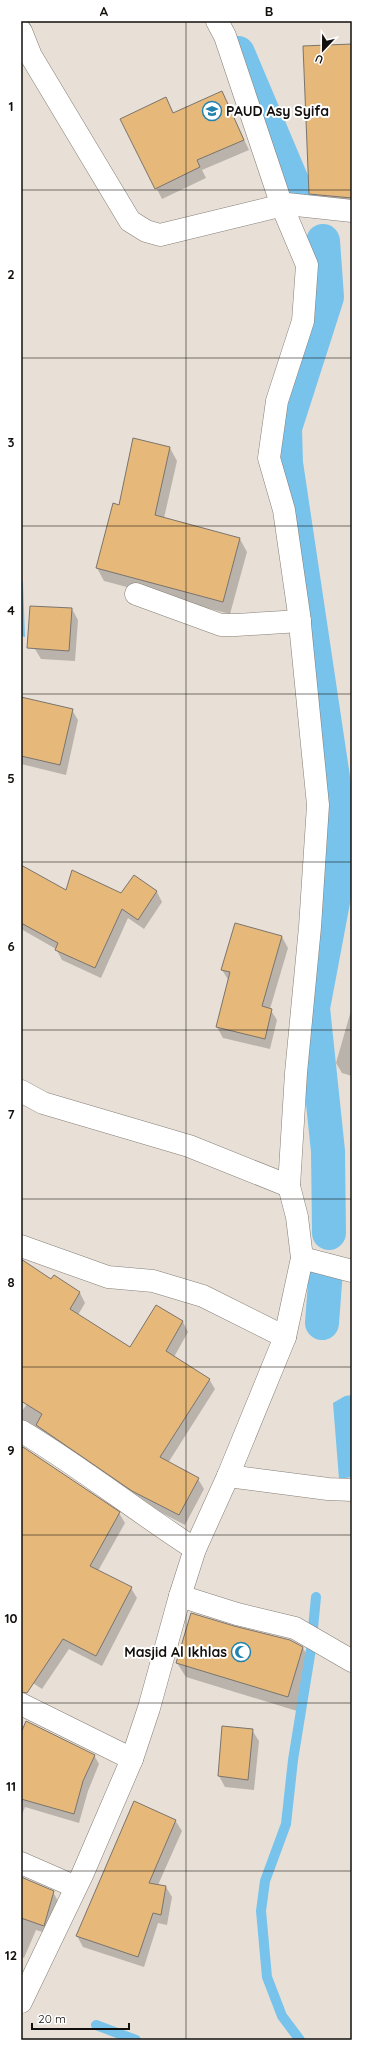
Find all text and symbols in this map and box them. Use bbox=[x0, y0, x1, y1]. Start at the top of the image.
text: A bbox=[100, 3, 109, 19]
text: B bbox=[265, 3, 273, 19]
north arrow bbox=[303, 30, 343, 70]
text: U bbox=[313, 51, 325, 67]
text: 1 bbox=[8, 98, 14, 114]
school or university icon: PAUD Asy Syifa bbox=[201, 100, 223, 122]
place label: PAUD Asy Syifa bbox=[226, 102, 329, 120]
text: 2 bbox=[7, 266, 15, 282]
text: 3 bbox=[8, 434, 15, 450]
text: 4 bbox=[7, 602, 15, 618]
text: 5 bbox=[7, 770, 15, 786]
text: 6 bbox=[7, 938, 15, 954]
text: 7 bbox=[7, 1106, 15, 1122]
text: 8 bbox=[7, 1274, 15, 1290]
text: 9 bbox=[7, 1442, 15, 1458]
text: 10 bbox=[4, 1610, 18, 1626]
mosque icon: Masjid Al Ikhlas bbox=[230, 1641, 252, 1663]
place label: Masjid Al Ikhlas bbox=[124, 1643, 227, 1661]
text: 11 bbox=[6, 1778, 16, 1794]
text: 12 bbox=[5, 1947, 17, 1963]
scale bar bbox=[32, 2005, 129, 2031]
text: 20 m bbox=[38, 2011, 66, 2026]

